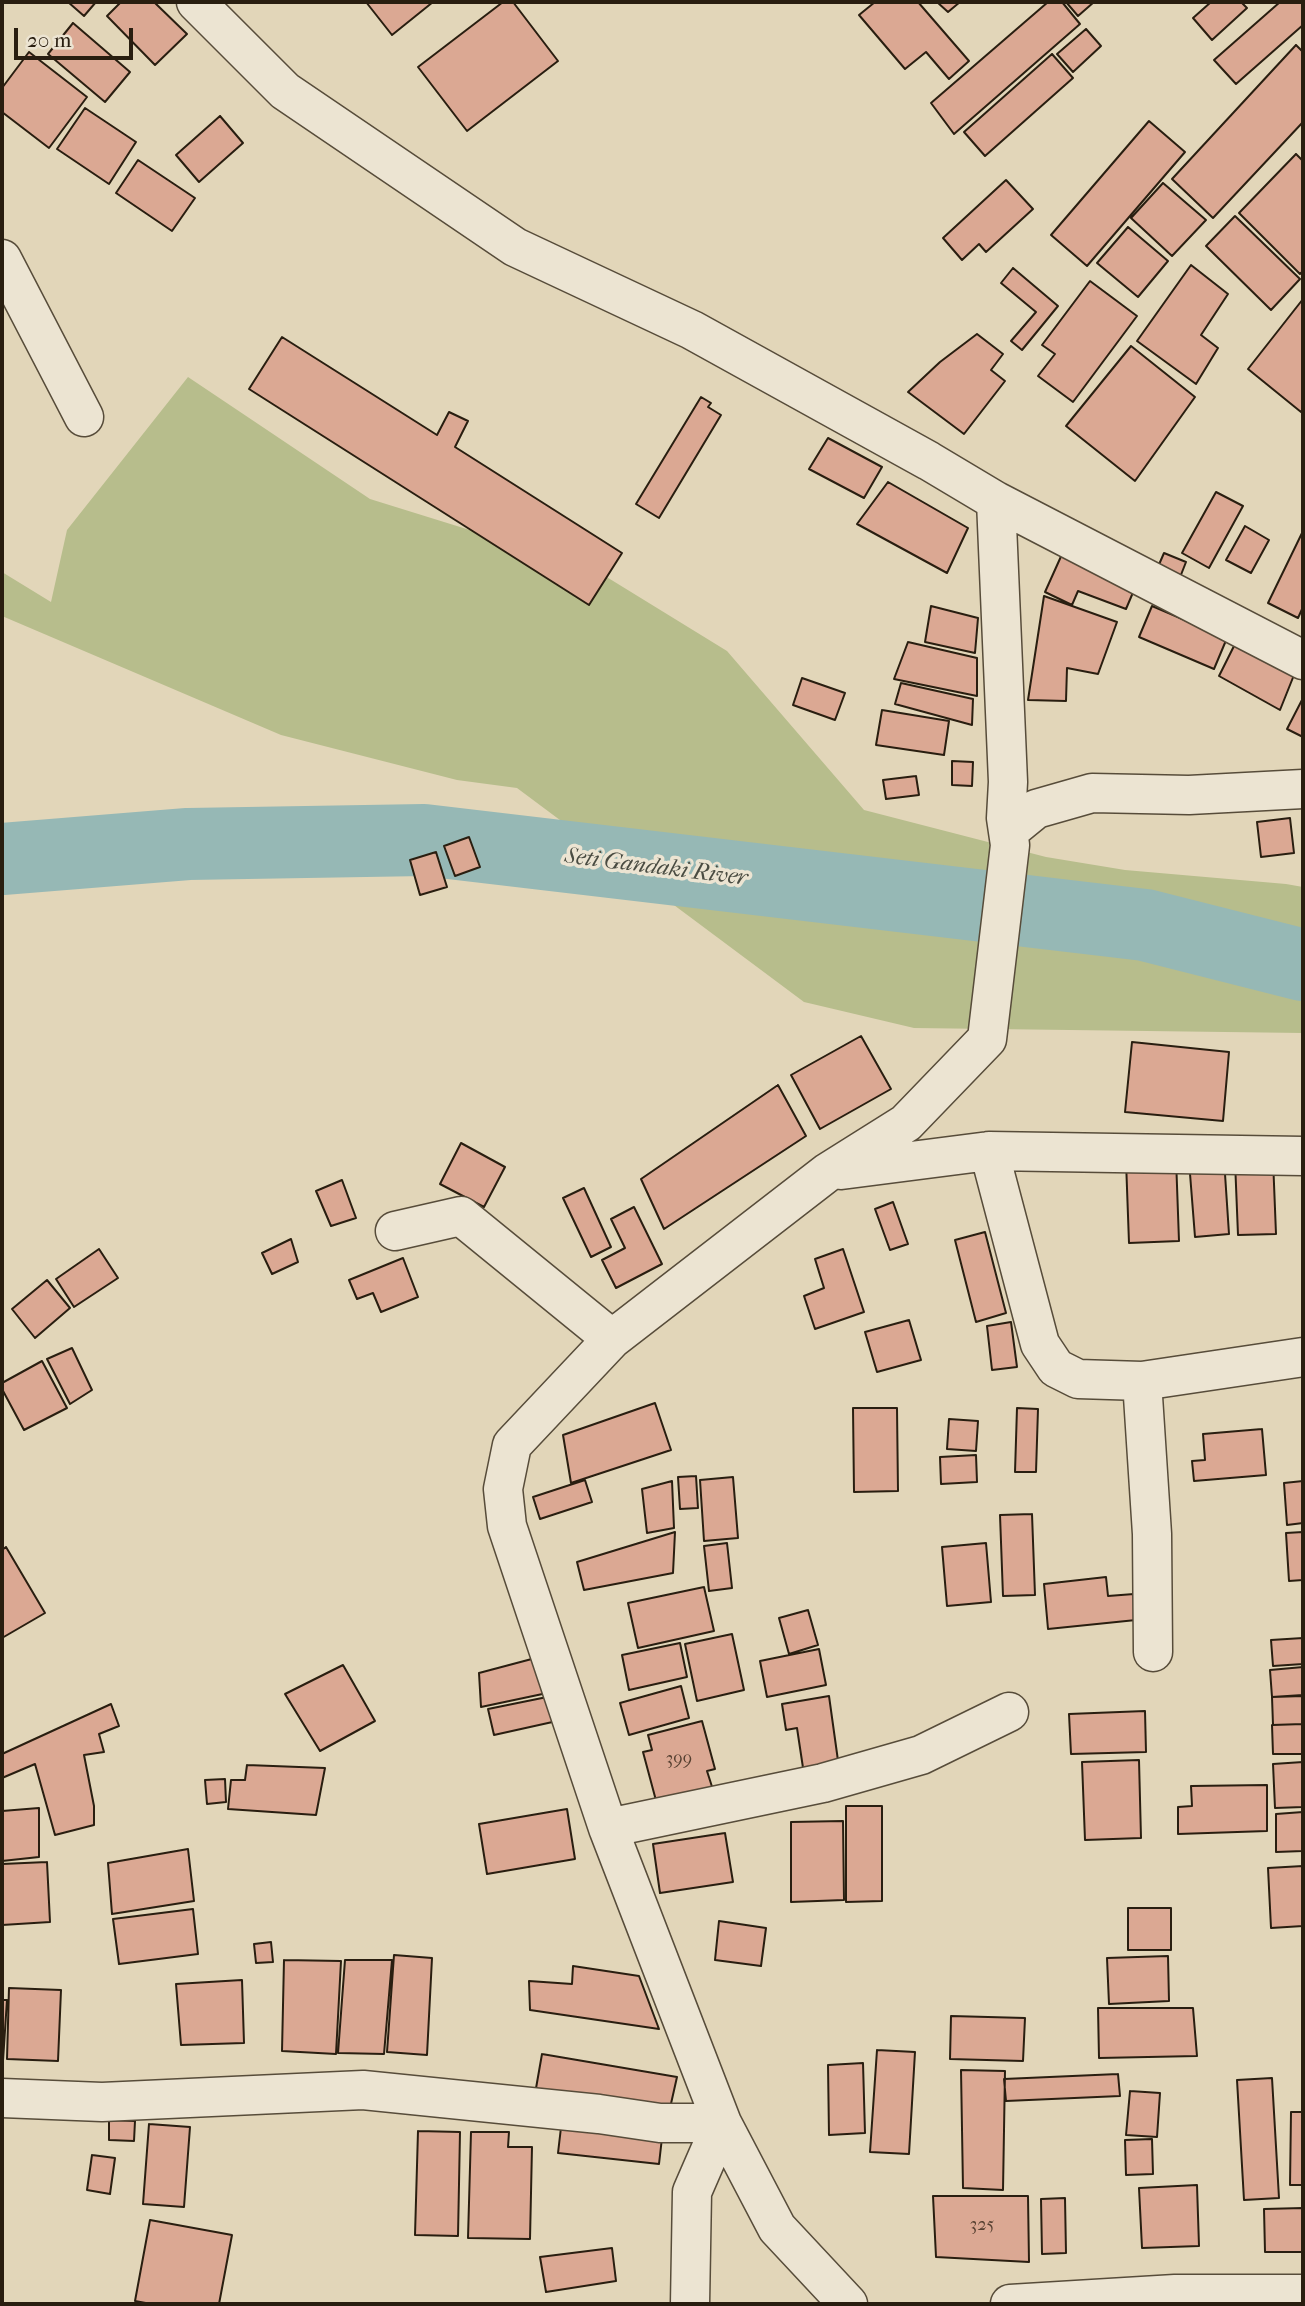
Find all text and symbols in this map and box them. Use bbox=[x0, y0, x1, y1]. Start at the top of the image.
scale bar bbox=[18, 14, 136, 58]
text: 20 m bbox=[27, 28, 71, 52]
water label: Seti Gandaki River bbox=[563, 843, 749, 893]
house number: 399 bbox=[666, 1749, 692, 1771]
house number: 325 bbox=[970, 2215, 994, 2237]

